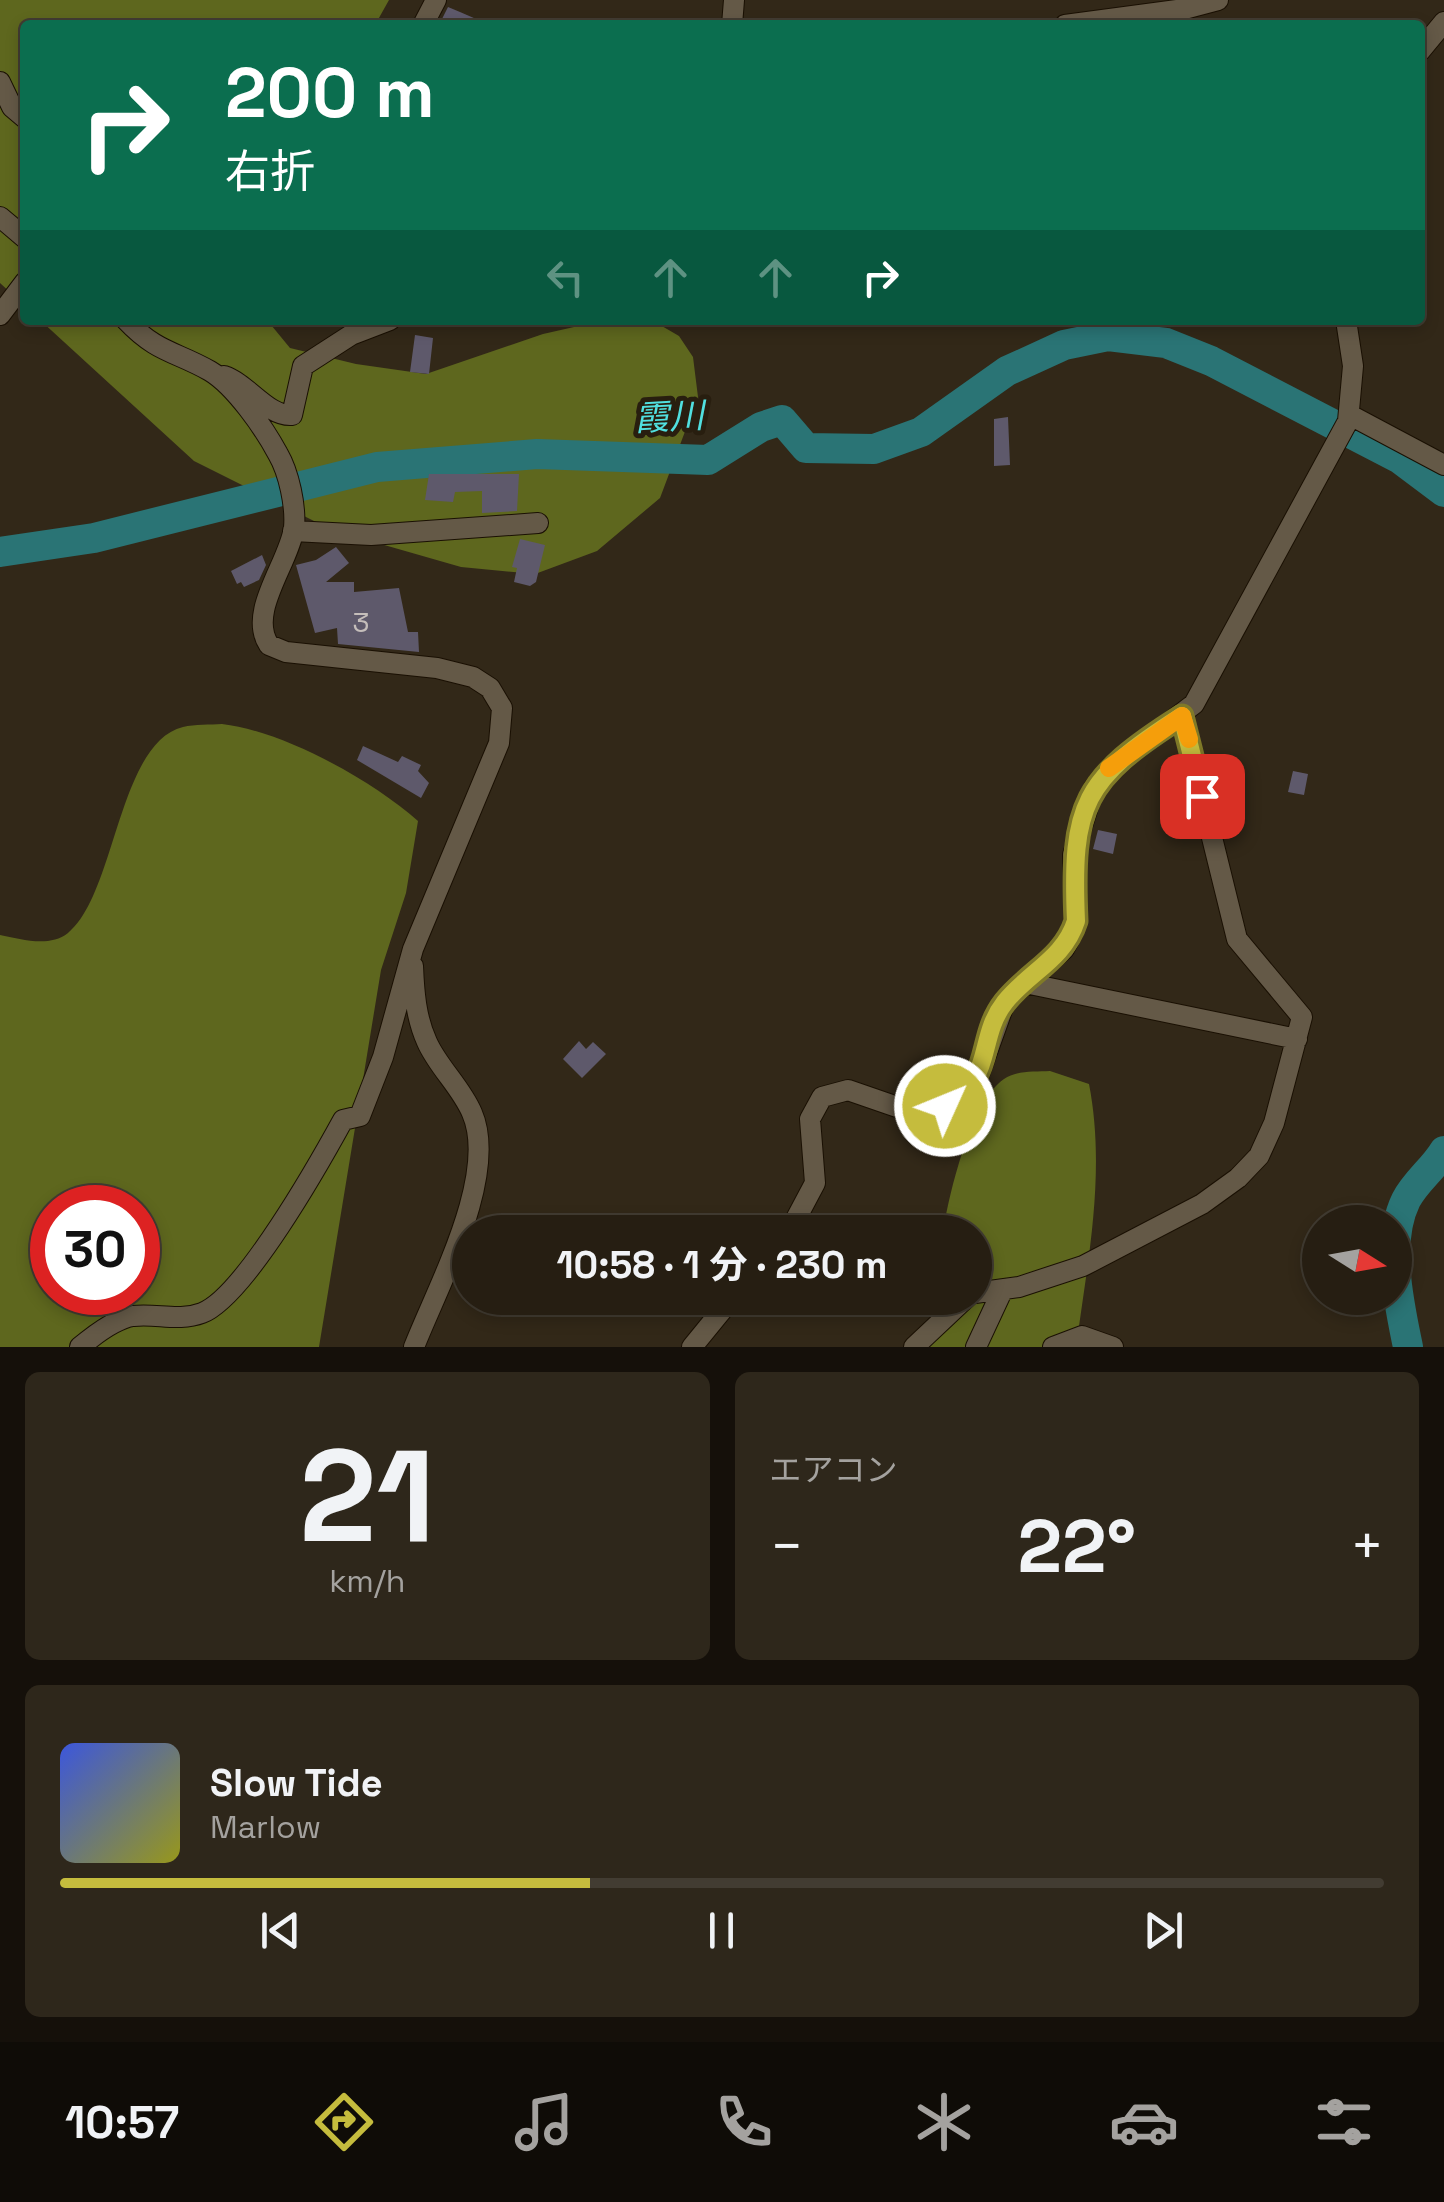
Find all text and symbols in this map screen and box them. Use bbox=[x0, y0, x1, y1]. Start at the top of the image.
text: 200 m bbox=[225, 48, 435, 137]
icon: right bbox=[60, 60, 190, 190]
text: 右折 bbox=[225, 143, 315, 200]
icon: left bbox=[538, 250, 593, 305]
icon: ahead bbox=[643, 250, 698, 305]
icon: ahead bbox=[748, 250, 803, 305]
icon: right bbox=[853, 250, 908, 305]
water label: 霞川 bbox=[633, 393, 709, 441]
house number: 3 bbox=[353, 604, 369, 640]
pin bbox=[1160, 754, 1245, 839]
icon: arrive bbox=[1175, 769, 1230, 824]
position arrow bbox=[893, 1054, 997, 1158]
speed limit sign: 30 bbox=[30, 1185, 160, 1315]
north arrow bbox=[1302, 1205, 1412, 1315]
map controls bbox=[1302, 1205, 1412, 1315]
text: 10:58 · 1 分 · 230 m bbox=[556, 1241, 888, 1289]
text: 21 bbox=[299, 1413, 435, 1579]
text: エアコン bbox=[770, 1450, 898, 1490]
text: 22° bbox=[1017, 1498, 1136, 1594]
text: − bbox=[770, 1511, 804, 1581]
text: + bbox=[1350, 1511, 1384, 1581]
text: km/h bbox=[329, 1561, 405, 1601]
text: Slow Tide bbox=[210, 1759, 383, 1807]
text: Marlow bbox=[210, 1807, 321, 1847]
icon: previous bbox=[253, 1903, 308, 1958]
icon: pause bbox=[694, 1903, 749, 1958]
icon: next bbox=[1136, 1903, 1191, 1958]
icon: directions bbox=[309, 2087, 379, 2157]
icon: music bbox=[509, 2087, 579, 2157]
icon: phone bbox=[709, 2087, 779, 2157]
icon: climate bbox=[909, 2087, 979, 2157]
icon: car bbox=[1109, 2087, 1179, 2157]
icon: filters bbox=[1309, 2087, 1379, 2157]
text: 10:57 bbox=[65, 2094, 179, 2151]

